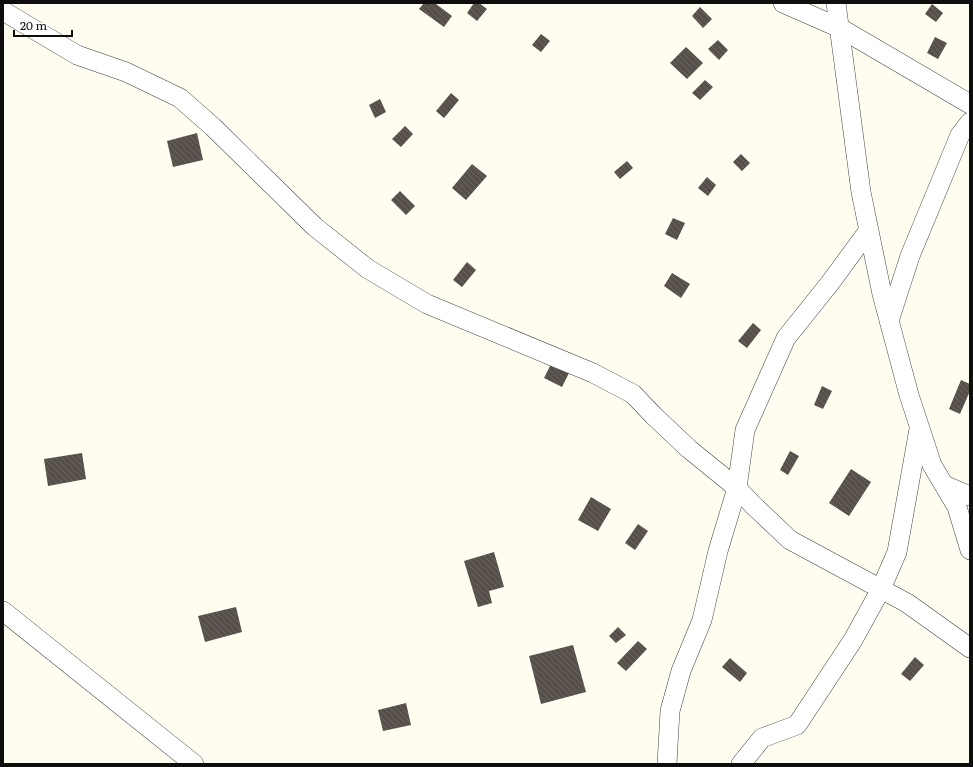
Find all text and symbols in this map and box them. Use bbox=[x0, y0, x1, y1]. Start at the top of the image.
scale bar bbox=[14, 12, 72, 38]
text: 20 m bbox=[20, 16, 47, 34]

